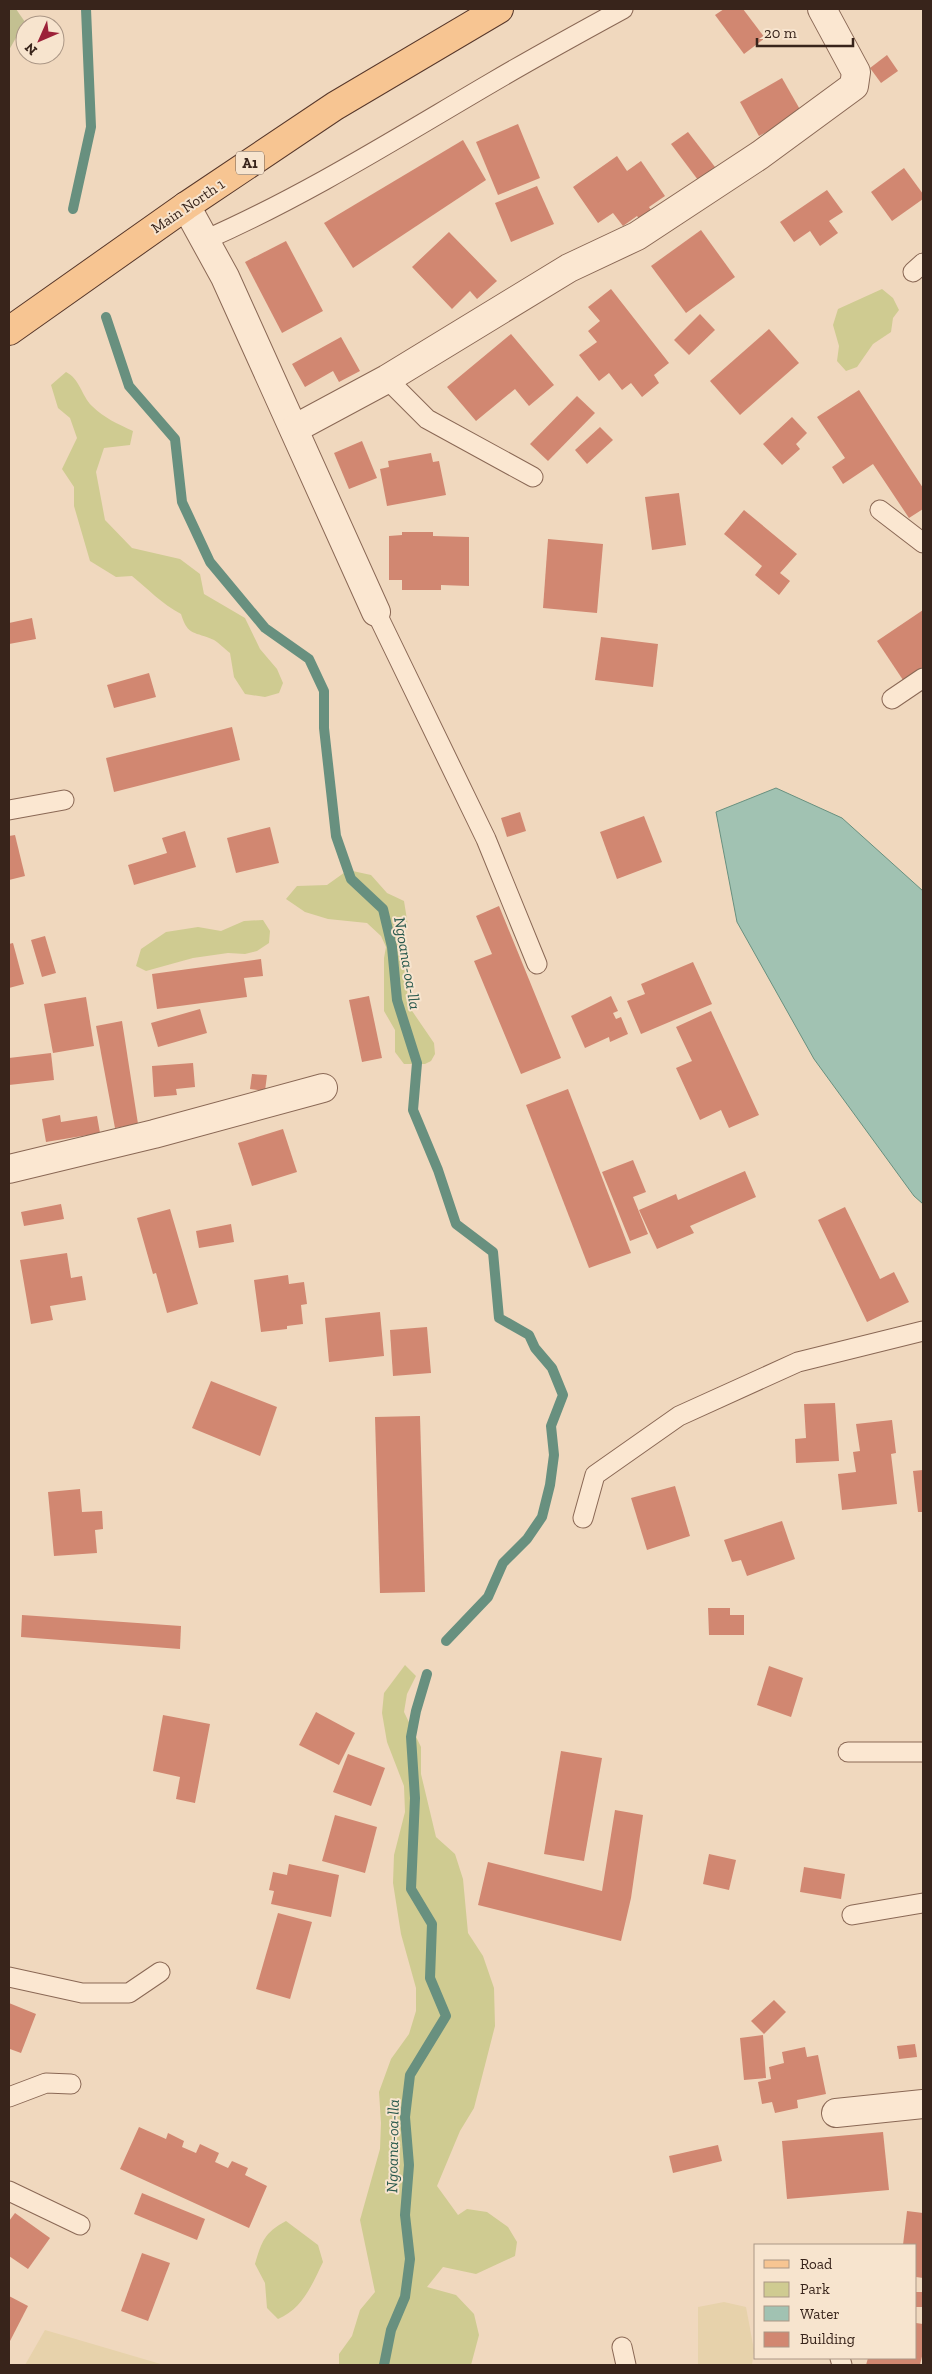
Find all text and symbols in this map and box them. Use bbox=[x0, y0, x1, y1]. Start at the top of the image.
north arrow bbox=[15, 15, 65, 65]
scale bar bbox=[757, 15, 853, 47]
text: 20 m bbox=[764, 24, 797, 42]
text: N bbox=[21, 39, 41, 59]
road number: A1 bbox=[236, 152, 264, 174]
street label: Main North 1 bbox=[148, 175, 228, 237]
water label: Ngoana-oa-lla bbox=[390, 915, 425, 1011]
water label: Ngoana-oa-lla bbox=[382, 2099, 403, 2193]
legend bbox=[754, 2244, 917, 2359]
text: Road bbox=[800, 2255, 833, 2273]
text: Park bbox=[800, 2280, 830, 2298]
text: Water bbox=[800, 2305, 840, 2323]
text: Building bbox=[800, 2330, 855, 2348]

